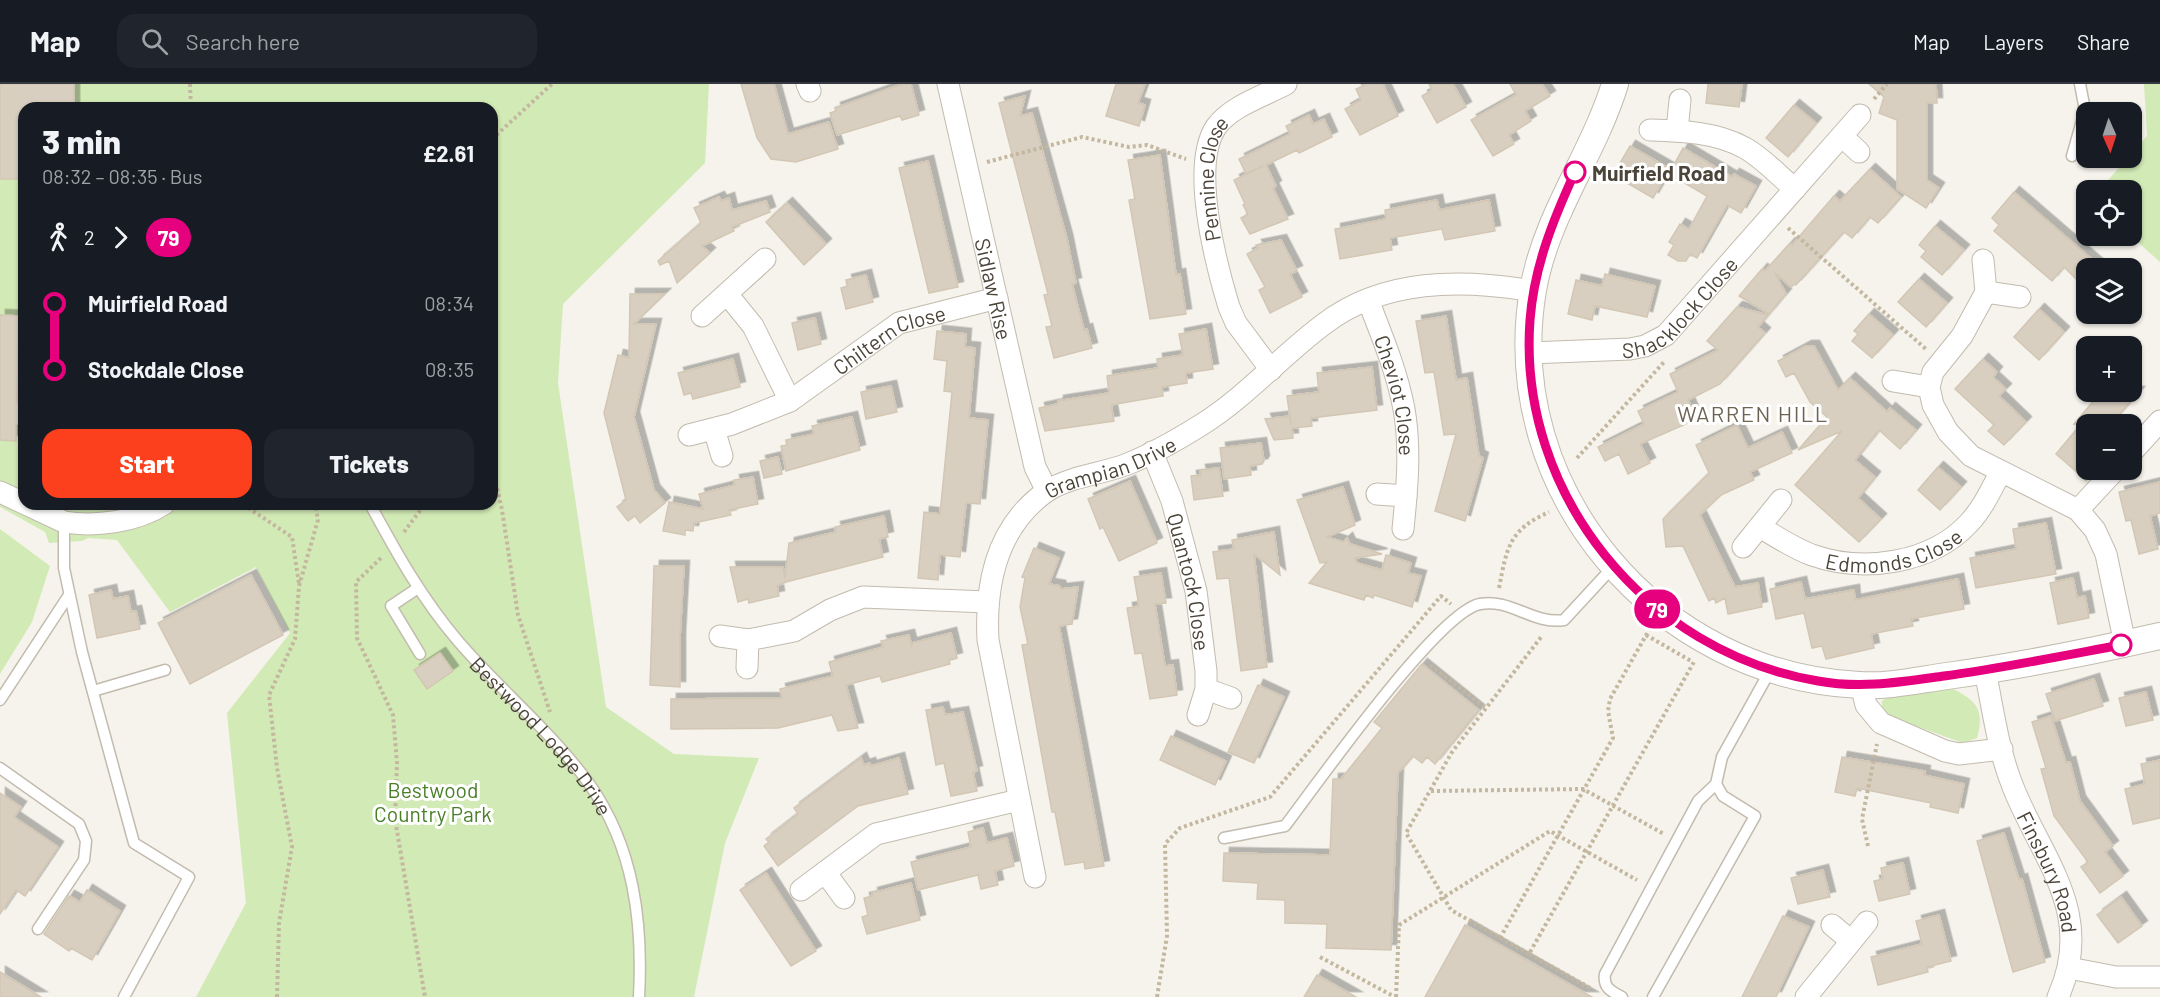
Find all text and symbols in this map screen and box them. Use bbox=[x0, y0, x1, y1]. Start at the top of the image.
search box bbox=[117, 14, 537, 68]
text: Map bbox=[30, 24, 81, 58]
icon: search bbox=[138, 25, 171, 58]
text: Search here bbox=[186, 28, 300, 54]
text: Map bbox=[1913, 29, 1950, 54]
text: Layers bbox=[1983, 29, 2044, 54]
text: Share bbox=[2077, 29, 2130, 54]
north arrow bbox=[2076, 102, 2142, 168]
map controls bbox=[2076, 102, 2142, 480]
street label: Pennine Close bbox=[1192, 110, 1233, 244]
text: 3 min bbox=[42, 121, 121, 161]
text: £2.61 bbox=[423, 140, 474, 166]
place label: Muirfield Road bbox=[1592, 160, 1725, 185]
marker: Muirfield Road bbox=[1564, 161, 1586, 183]
text: 08:32 – 08:35 · Bus bbox=[42, 164, 202, 188]
button: locate bbox=[2076, 180, 2142, 246]
icon: walk bbox=[42, 221, 75, 254]
icon: forward bbox=[104, 221, 137, 254]
text: 2 bbox=[84, 225, 95, 249]
text: 79 bbox=[158, 225, 179, 250]
street label: Sidlaw Rise bbox=[971, 236, 1018, 342]
street label: Shacklock Close bbox=[1621, 251, 1742, 362]
button: layers bbox=[2076, 258, 2142, 324]
text: Muirfield Road bbox=[88, 290, 228, 316]
text: 08:34 bbox=[424, 291, 474, 315]
street label: Chiltern Close bbox=[827, 299, 948, 379]
street label: Cheviot Close bbox=[1370, 331, 1420, 456]
button: + bbox=[2076, 336, 2142, 402]
text: Stockdale Close bbox=[88, 356, 244, 382]
text: 08:35 bbox=[425, 357, 474, 381]
district label: WARREN HILL bbox=[1677, 400, 1829, 426]
button: − bbox=[2076, 414, 2142, 480]
button: Start bbox=[42, 429, 252, 498]
button: Tickets bbox=[264, 429, 474, 498]
street label: Grampian Drive bbox=[1039, 430, 1180, 503]
street label: Quantock Close bbox=[1163, 510, 1216, 652]
street label: Edmonds Close bbox=[1824, 523, 1967, 577]
line badge: 79 bbox=[1630, 590, 1684, 628]
text: 79 bbox=[1646, 597, 1668, 622]
unlabelled marker bbox=[2110, 634, 2132, 656]
street label: Bestwood Lodge Drive bbox=[466, 651, 618, 819]
park label: Bestwood Country Park bbox=[374, 777, 492, 826]
street label: Finsbury Road bbox=[2013, 807, 2083, 934]

